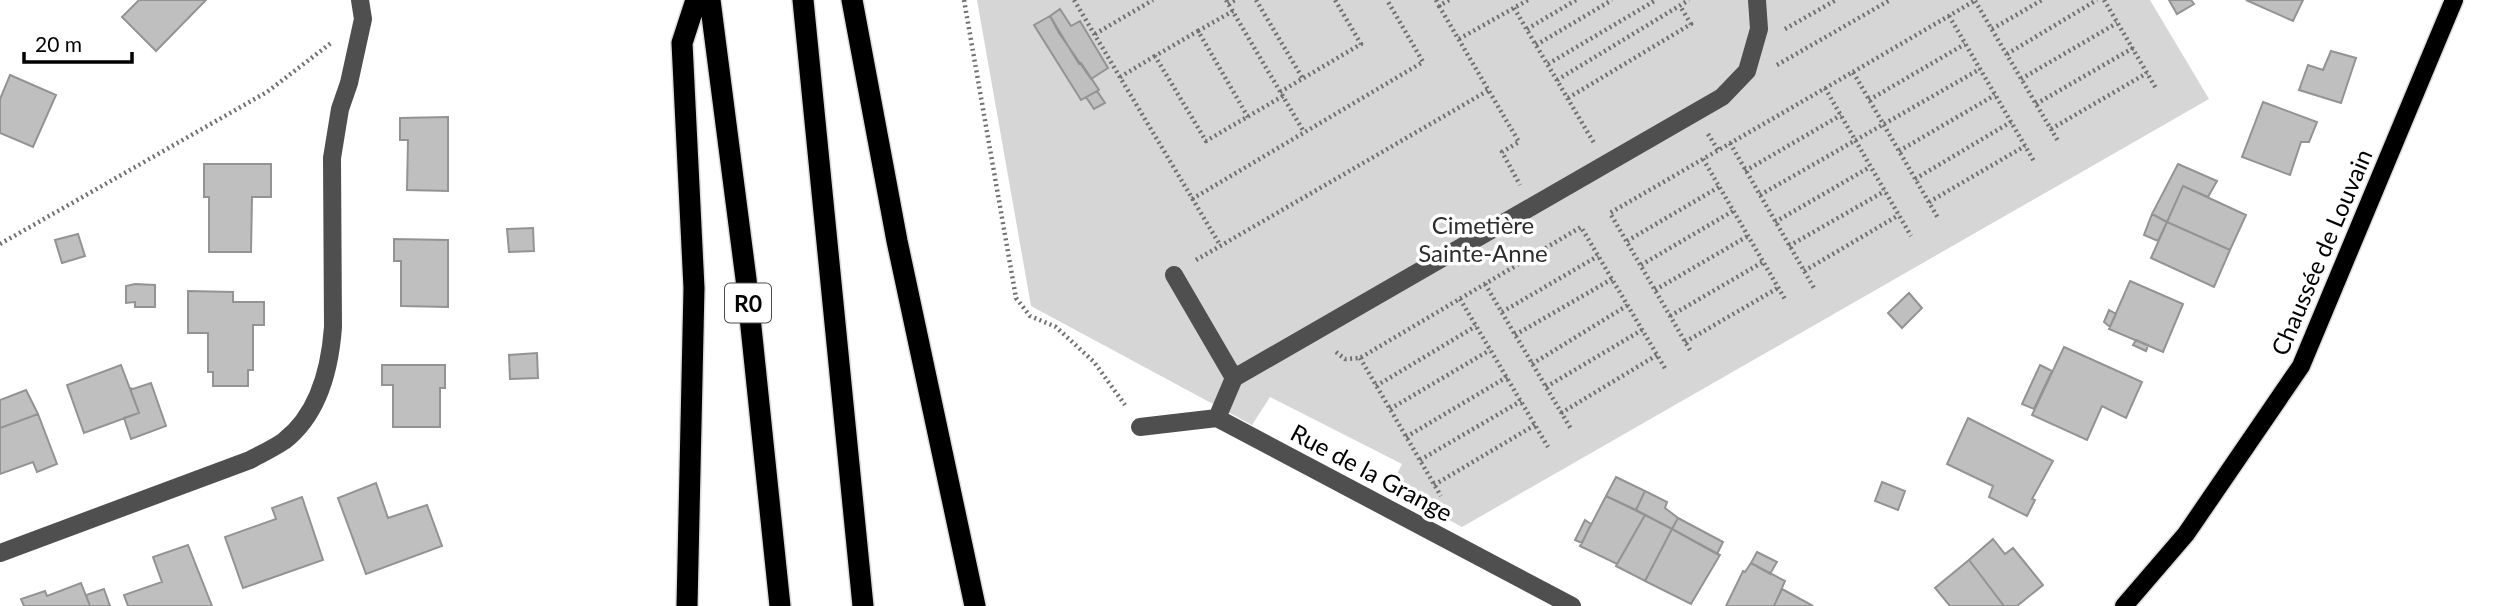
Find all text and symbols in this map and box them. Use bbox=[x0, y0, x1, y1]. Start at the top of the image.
scale bar bbox=[24, 21, 133, 65]
text: 20 m bbox=[35, 31, 82, 56]
street label: Chaussée de Louvain bbox=[2264, 145, 2378, 359]
park label: Cimetière Sainte-Anne bbox=[1418, 210, 1548, 267]
road number: R0 bbox=[725, 284, 771, 322]
street label: Rue de la Grange bbox=[1286, 417, 1458, 527]

